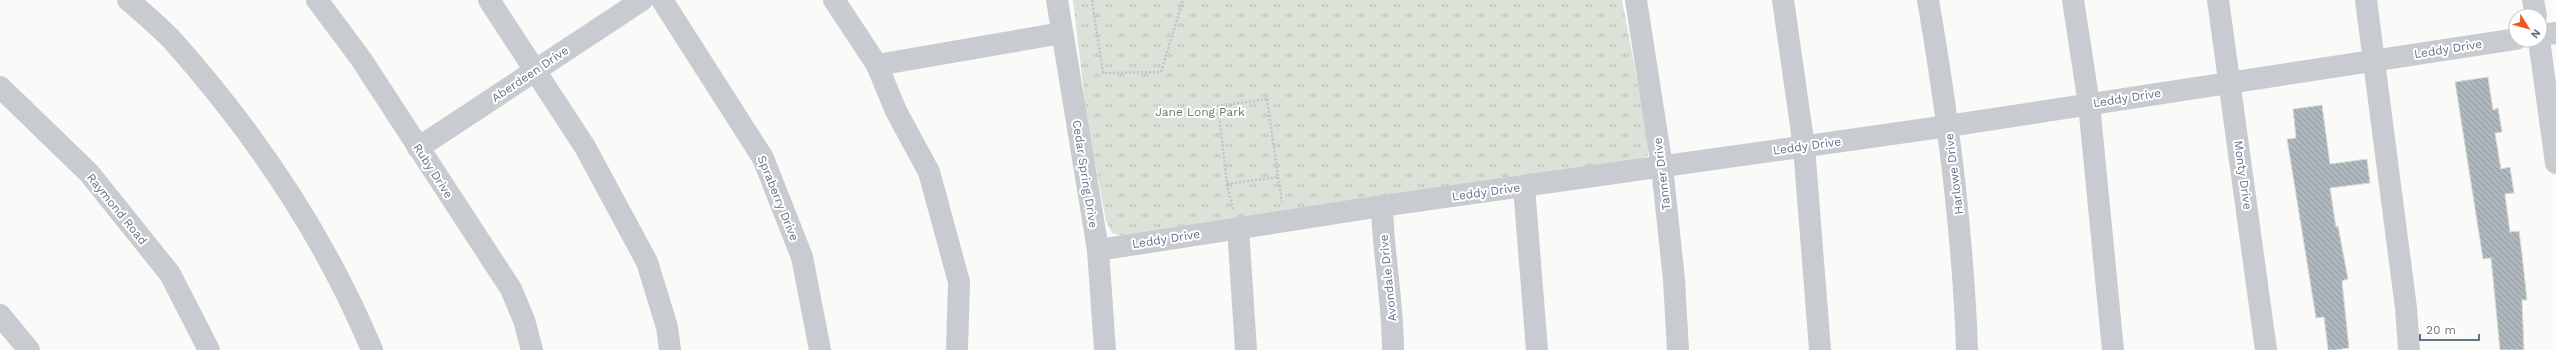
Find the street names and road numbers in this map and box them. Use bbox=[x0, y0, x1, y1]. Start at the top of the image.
street label: Leddy Drive bbox=[2413, 37, 2483, 61]
street label: Aberdeen Drive bbox=[489, 43, 571, 105]
street label: Leddy Drive bbox=[2092, 86, 2162, 110]
street label: Cedar Spring Drive bbox=[1070, 119, 1100, 229]
street label: Harlowe Drive bbox=[1942, 132, 1966, 215]
street label: Leddy Drive bbox=[1772, 134, 1842, 158]
street label: Tanner Drive bbox=[1651, 137, 1673, 211]
street label: Monty Drive bbox=[2231, 140, 2255, 210]
street label: Ruby Drive bbox=[410, 141, 456, 201]
street label: Spraberry Drive bbox=[755, 153, 802, 243]
street label: Raymond Road bbox=[84, 171, 150, 247]
street label: Leddy Drive bbox=[1451, 180, 1521, 204]
street label: Leddy Drive bbox=[1131, 227, 1201, 251]
street label: Avondale Drive bbox=[1376, 234, 1400, 322]

